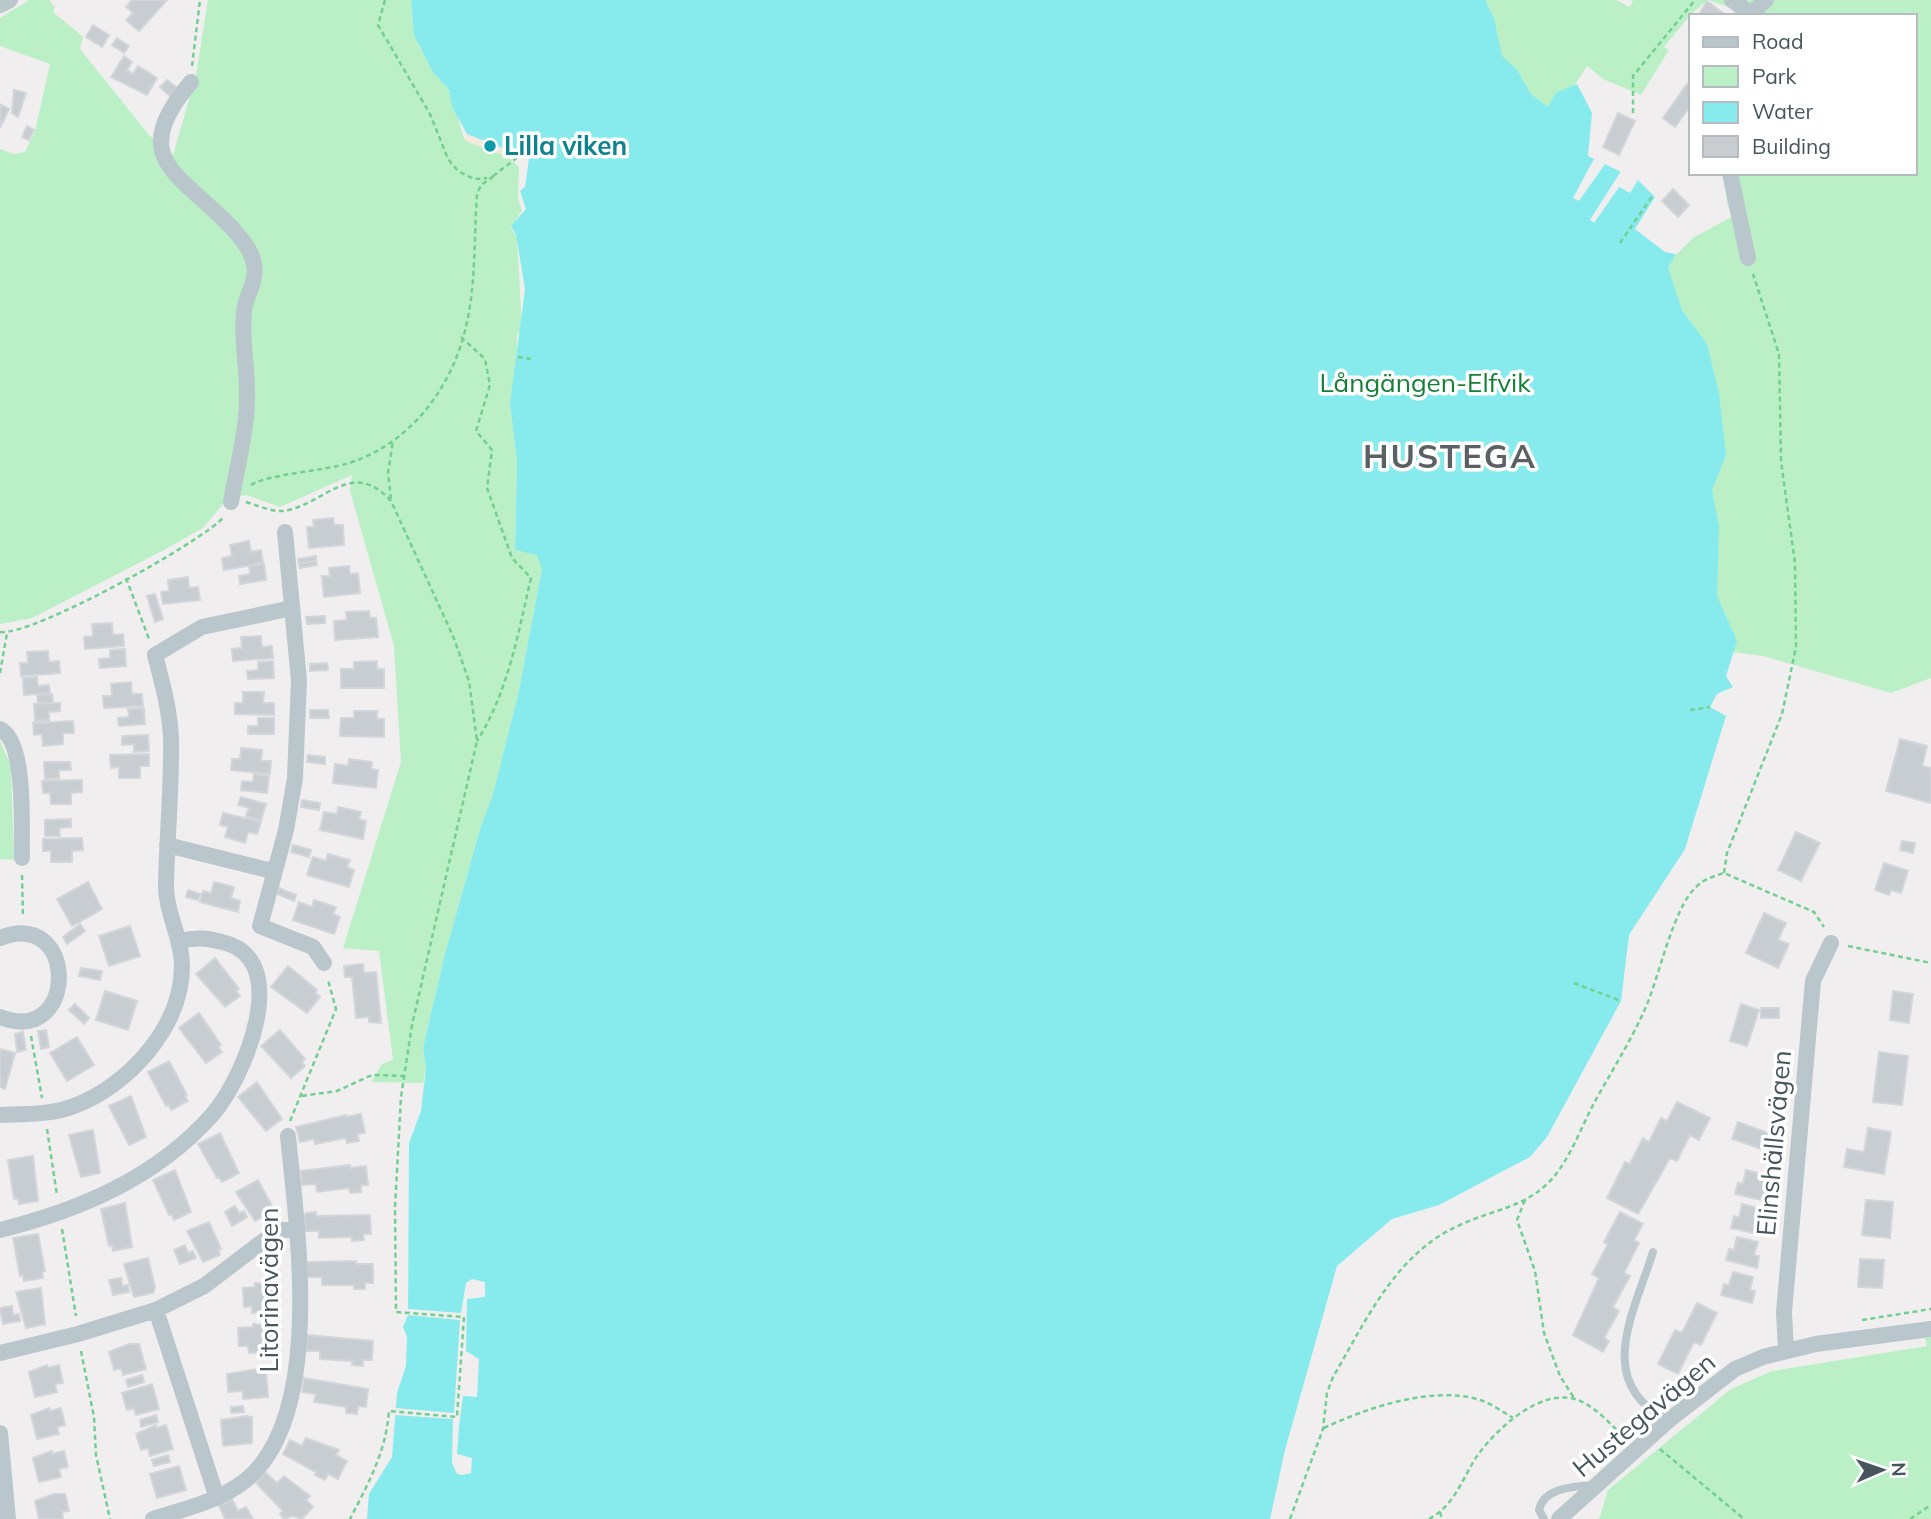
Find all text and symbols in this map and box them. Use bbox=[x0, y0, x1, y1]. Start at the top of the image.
legend bbox=[1689, 14, 1917, 175]
text: Road bbox=[1752, 28, 1803, 54]
text: Park bbox=[1752, 63, 1796, 89]
text: Water bbox=[1752, 98, 1813, 124]
place label: Lilla viken bbox=[504, 129, 627, 162]
text: Building bbox=[1752, 133, 1831, 159]
marker: Lilla viken bbox=[482, 138, 498, 154]
park label: Långängen-Elfvik bbox=[1319, 366, 1531, 399]
district label: HUSTEGA bbox=[1363, 435, 1537, 476]
street label: Elinshällsvägen bbox=[1749, 1049, 1798, 1237]
street label: Litorinavägen bbox=[252, 1208, 285, 1372]
street label: Hustegavägen bbox=[1565, 1345, 1722, 1484]
north arrow bbox=[1847, 1435, 1917, 1505]
text: N bbox=[1887, 1462, 1911, 1477]

